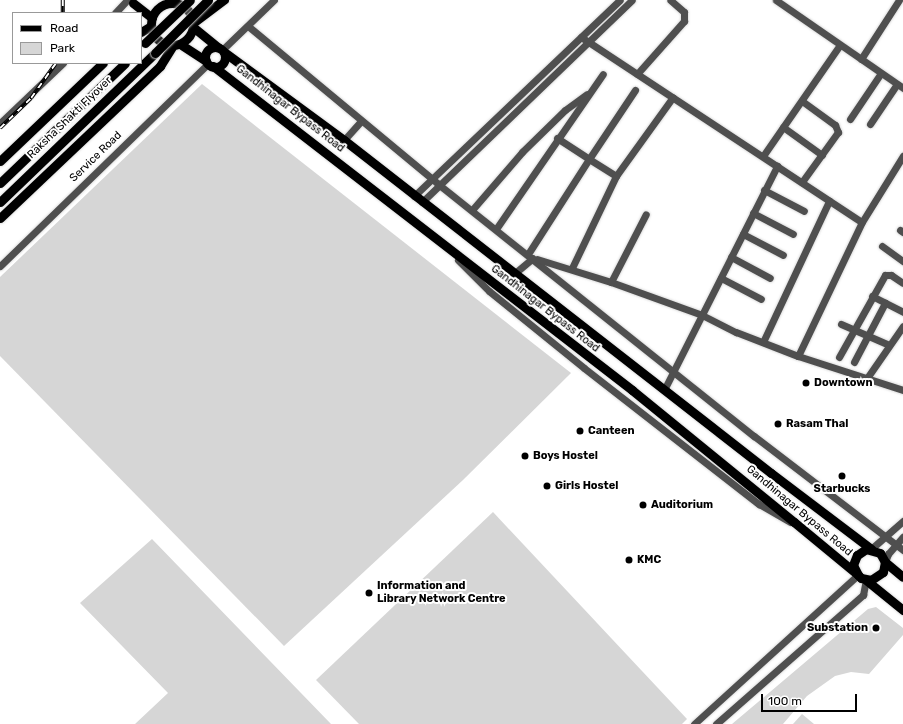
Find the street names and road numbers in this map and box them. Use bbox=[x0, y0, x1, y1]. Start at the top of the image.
street label: Gandhinagar Bypass Road bbox=[233, 62, 347, 156]
street label: Raksha Shakti Flyover bbox=[25, 74, 115, 162]
street label: Service Road bbox=[67, 129, 125, 185]
street label: Gandhinagar Bypass Road bbox=[488, 262, 602, 356]
street label: Gandhinagar Bypass Road bbox=[743, 463, 855, 559]

